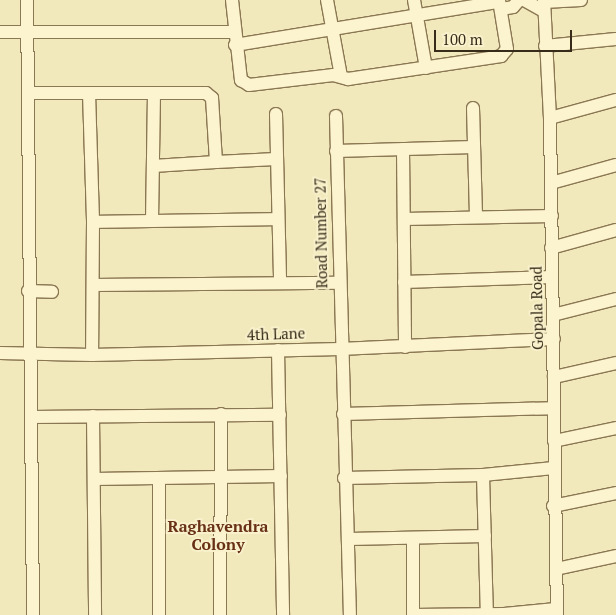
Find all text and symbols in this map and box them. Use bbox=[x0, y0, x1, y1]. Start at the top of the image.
scale bar bbox=[436, 20, 574, 52]
text: 100 m bbox=[442, 29, 483, 49]
street label: Road Number 27 bbox=[311, 177, 331, 289]
street label: Gopala Road bbox=[527, 266, 547, 350]
street label: 4th Lane bbox=[247, 324, 305, 344]
district label: Raghavendra Colony bbox=[168, 516, 268, 554]

